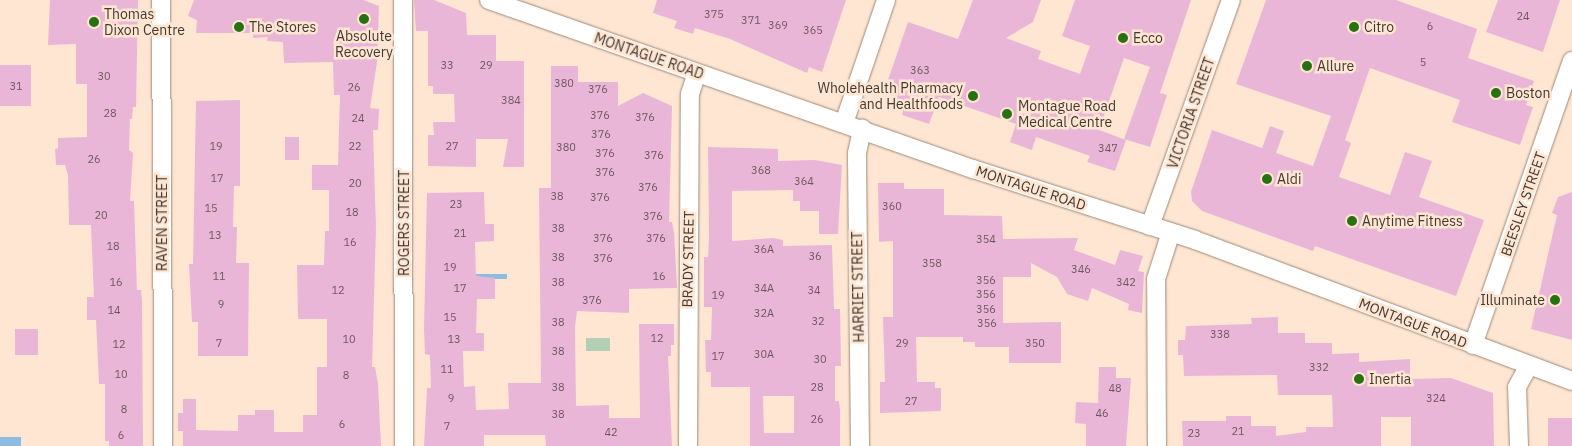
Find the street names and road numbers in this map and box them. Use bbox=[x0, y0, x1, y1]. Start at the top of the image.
street label: MONTAGUE ROAD bbox=[592, 29, 706, 83]
street label: VICTORIA STREET bbox=[1164, 55, 1218, 171]
street label: BEESLEY STREET bbox=[1497, 150, 1549, 258]
street label: MONTAGUE ROAD bbox=[974, 162, 1088, 214]
street label: ROGERS STREET bbox=[396, 170, 412, 276]
street label: RAVEN STREET bbox=[154, 175, 170, 271]
street label: BRADY STREET bbox=[679, 210, 697, 308]
street label: HARRIET STREET bbox=[849, 231, 867, 343]
street label: MONTAGUE ROAD bbox=[1356, 295, 1470, 351]

